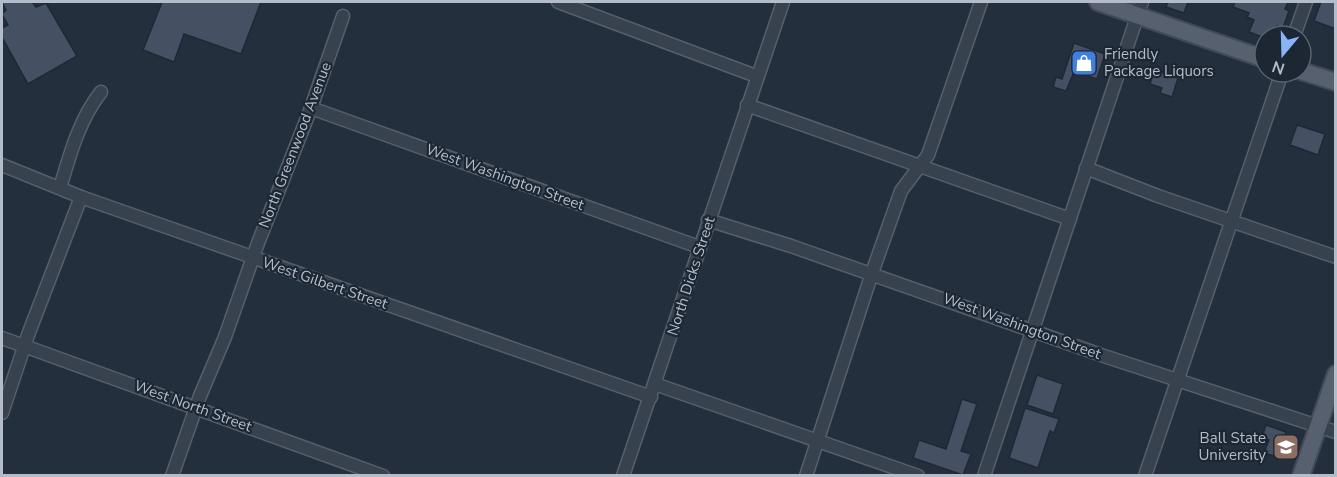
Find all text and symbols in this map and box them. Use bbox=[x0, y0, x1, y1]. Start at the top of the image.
north arrow bbox=[1253, 24, 1313, 84]
place label: Friendly Package Liquors bbox=[1104, 44, 1214, 81]
shop icon: Friendly Package Liquors bbox=[1069, 48, 1099, 78]
text: N bbox=[1269, 55, 1288, 80]
street label: North Greenwood Avenue bbox=[254, 59, 336, 231]
street label: West Washington Street bbox=[423, 139, 587, 215]
street label: North Dicks Street bbox=[662, 213, 720, 338]
street label: West Gilbert Street bbox=[260, 252, 391, 314]
street label: West Washington Street bbox=[940, 288, 1104, 364]
street label: West North Street bbox=[131, 375, 255, 437]
place label: Ball State University bbox=[1198, 428, 1266, 465]
school or university icon: Ball State University bbox=[1271, 432, 1301, 462]

